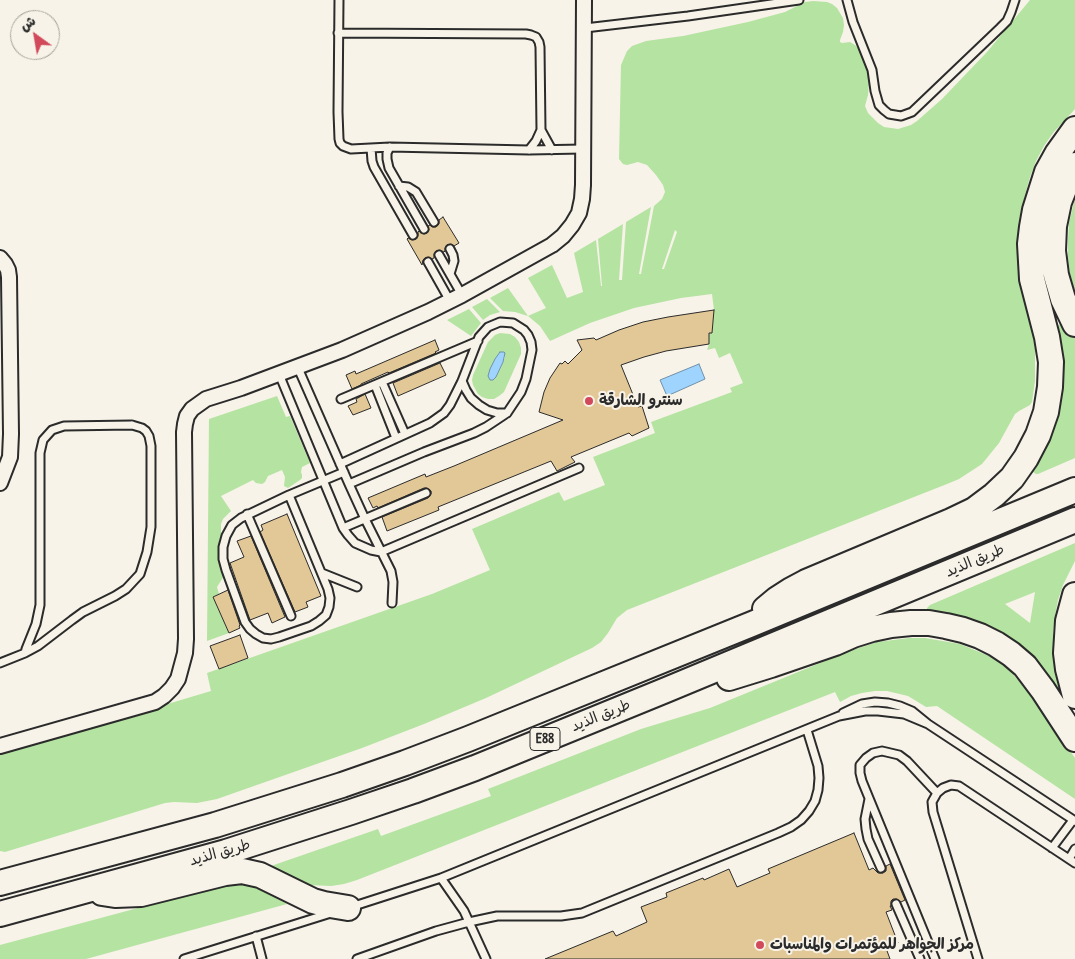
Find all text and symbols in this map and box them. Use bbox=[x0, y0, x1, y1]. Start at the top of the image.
north arrow bbox=[10, 10, 60, 60]
text: ش bbox=[16, 11, 39, 35]
place label: سنترو الشارقة bbox=[599, 392, 683, 410]
marker: سنترو الشارقة bbox=[583, 395, 595, 407]
street label: طريق الذيد bbox=[943, 541, 1007, 581]
street label: طريق الذيد bbox=[569, 696, 633, 736]
road number: E88 bbox=[530, 728, 560, 751]
street label: طريق الذيد bbox=[188, 836, 252, 870]
place label: مركز الجواهر للمؤتمرات والمناسبات bbox=[770, 936, 974, 954]
marker: مركز الجواهر للمؤتمرات والمناسبات bbox=[754, 939, 766, 951]

